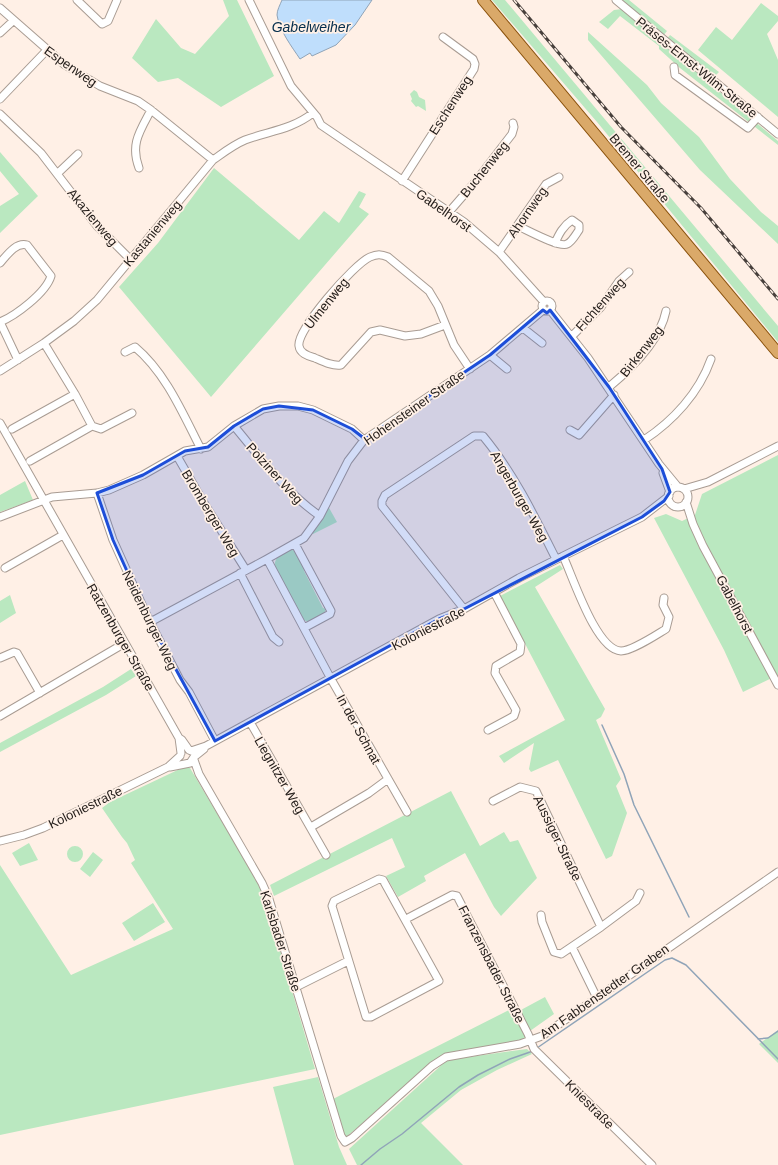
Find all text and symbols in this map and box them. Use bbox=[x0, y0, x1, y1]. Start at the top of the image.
street label: Präses-Ernst-Wilm-Straße bbox=[633, 14, 760, 121]
water label: Gabelweiher bbox=[272, 19, 352, 35]
street label: Espenweg bbox=[42, 43, 100, 90]
street label: Eschenweg bbox=[426, 73, 475, 138]
street label: Bremer Straße bbox=[606, 131, 673, 206]
street label: Buchenweg bbox=[457, 138, 512, 200]
street label: Ahornweg bbox=[504, 184, 550, 241]
street label: Akazienweg bbox=[64, 186, 121, 249]
street label: Gabelhorst bbox=[413, 186, 474, 235]
street label: Kastanienweg bbox=[120, 197, 184, 269]
street label: Ulmenweg bbox=[301, 275, 352, 332]
street label: Fichtenweg bbox=[573, 275, 628, 334]
street label: Birkenweg bbox=[617, 323, 666, 380]
street label: Hohensteiner Straße bbox=[361, 367, 468, 448]
street label: Polziner Weg bbox=[243, 440, 306, 507]
street label: Angerburger Weg bbox=[487, 448, 552, 544]
street label: Bromberger Weg bbox=[179, 467, 242, 559]
street label: Neidenburger Weg bbox=[119, 568, 180, 672]
street label: Gabelhorst bbox=[713, 573, 756, 636]
street label: Ratzenburger Straße bbox=[84, 581, 157, 694]
street label: Koloniestraße bbox=[389, 604, 467, 653]
street label: In der Schnat bbox=[333, 692, 384, 767]
street label: Liegnitzer Weg bbox=[251, 734, 308, 816]
street label: Koloniestraße bbox=[46, 783, 125, 832]
street label: Aussiger Straße bbox=[530, 793, 585, 883]
street label: Karlsbader Straße bbox=[257, 889, 304, 994]
street label: Franzensbader Straße bbox=[455, 903, 528, 1026]
street label: Am Fabbenstedter Graben bbox=[537, 941, 672, 1042]
street label: Kniestraße bbox=[562, 1077, 617, 1132]

